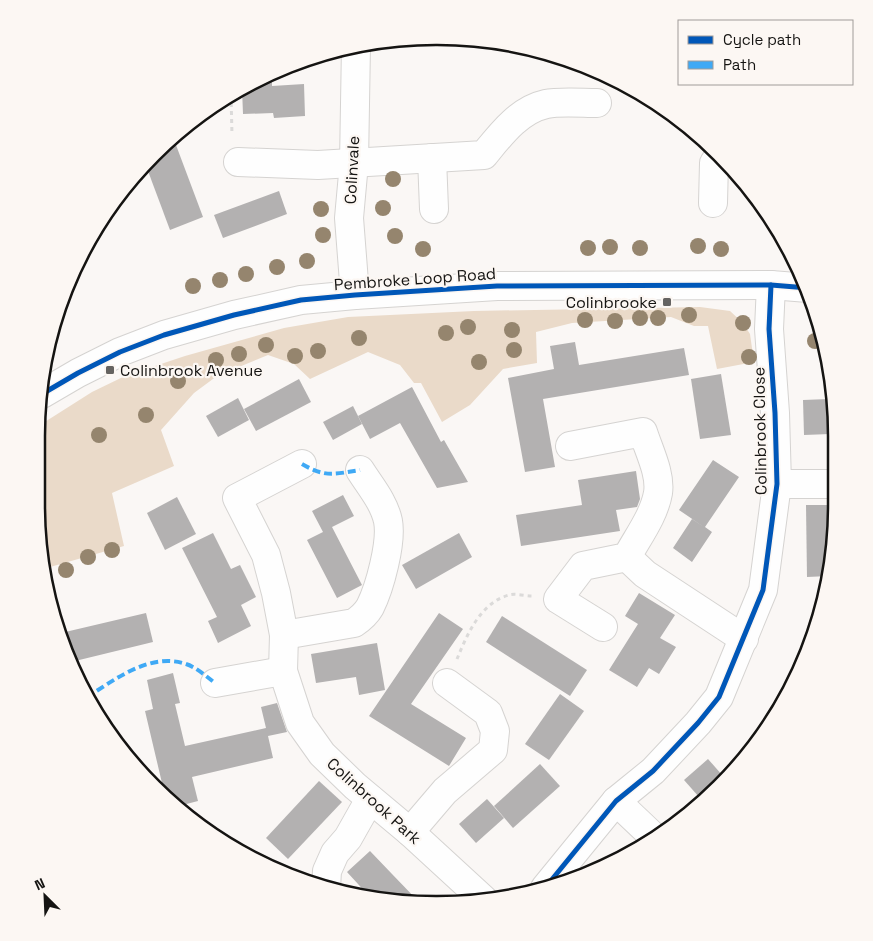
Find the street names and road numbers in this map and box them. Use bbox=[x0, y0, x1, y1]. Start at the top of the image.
street label: Colinvale bbox=[340, 135, 364, 205]
street label: Pembroke Loop Road bbox=[333, 263, 497, 295]
street label: Colinbrook Close bbox=[748, 367, 772, 495]
street label: Colinbrook Park bbox=[323, 753, 426, 849]

